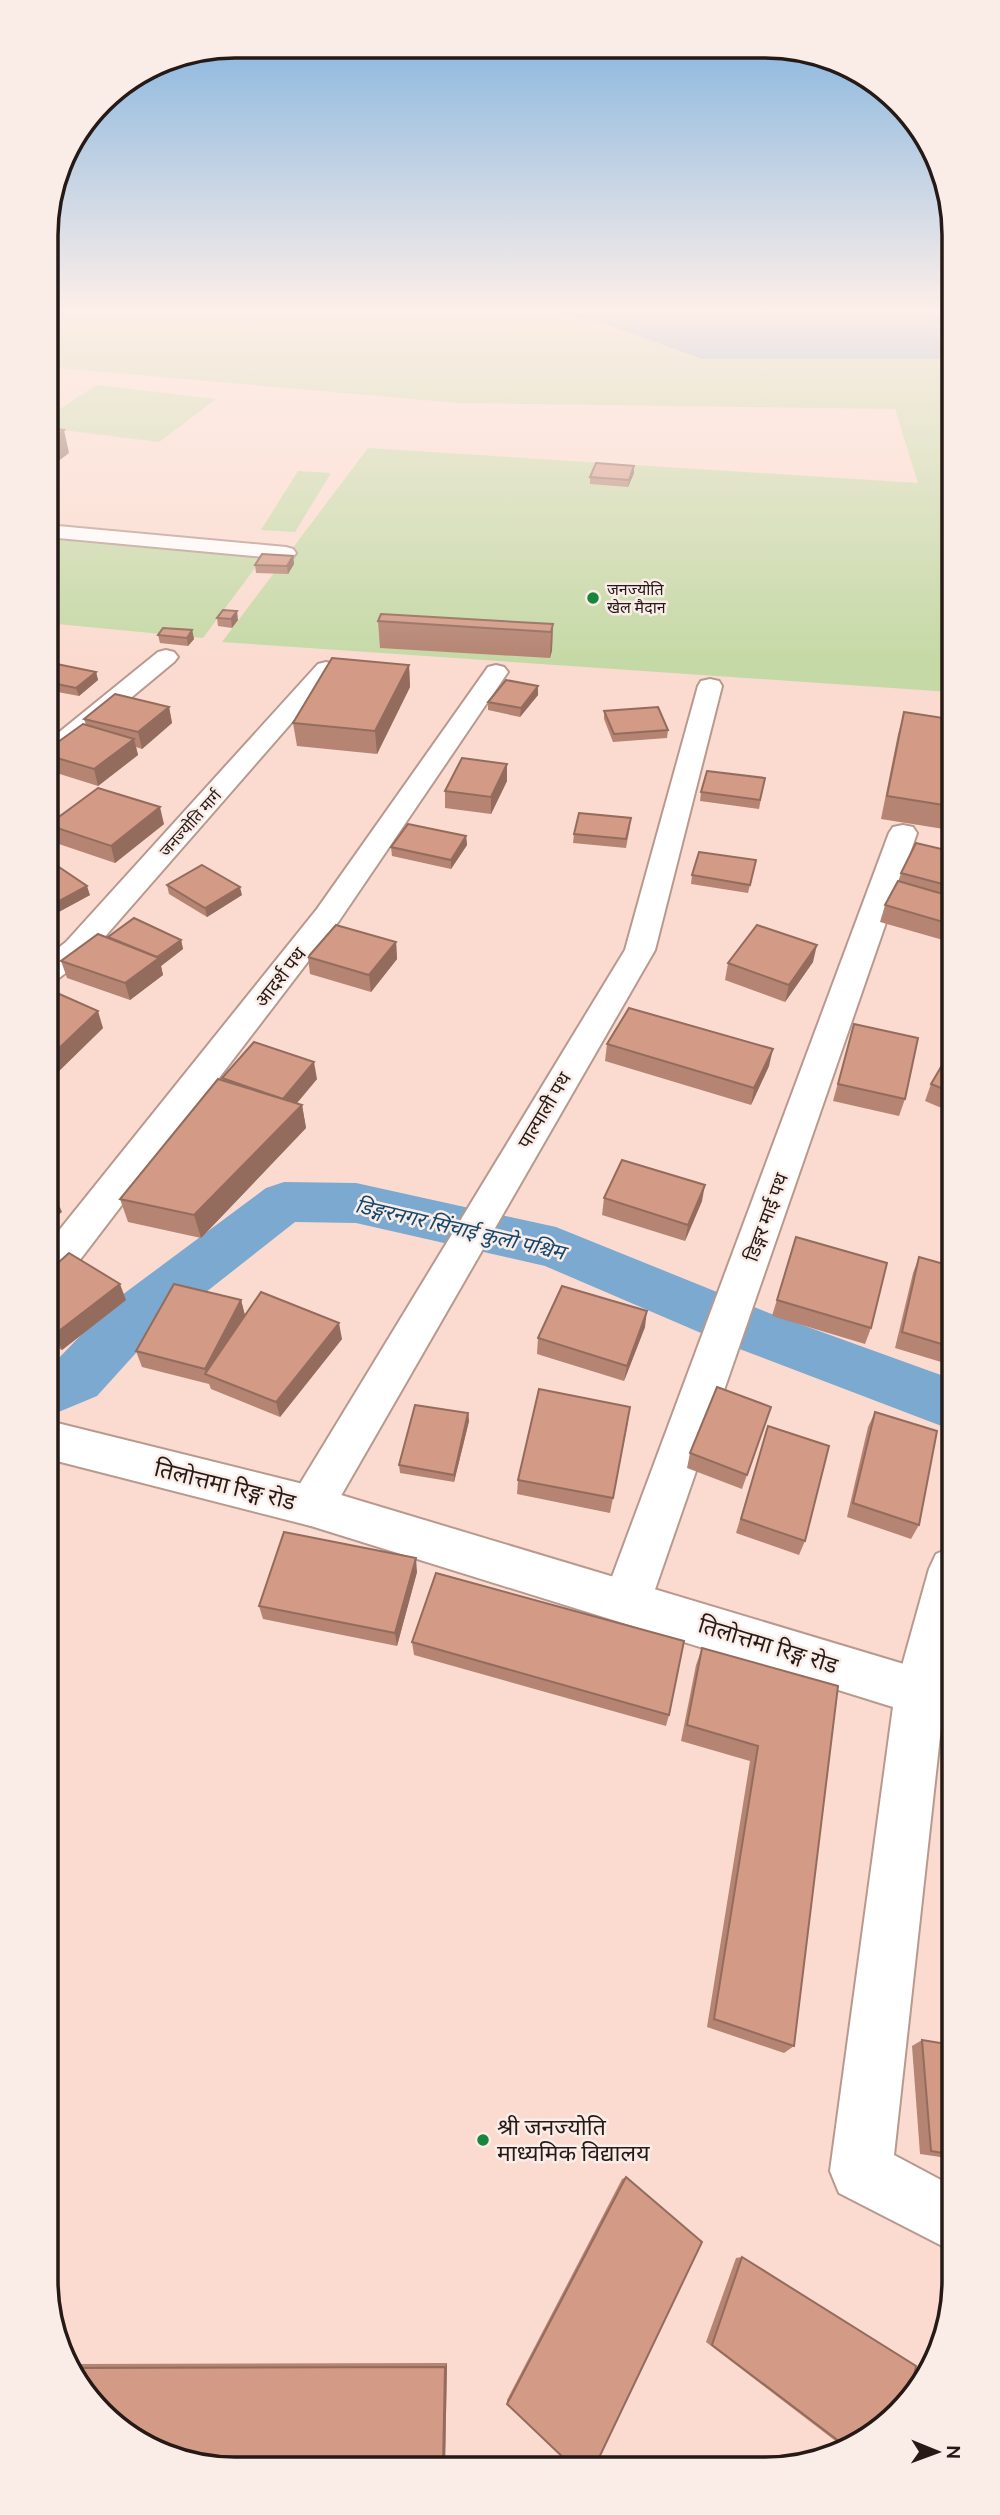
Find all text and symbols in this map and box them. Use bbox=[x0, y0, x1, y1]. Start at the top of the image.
place label: जनज्योति खेल मैदान bbox=[607, 580, 667, 616]
marker: जनज्योति खेल मैदान bbox=[585, 590, 601, 606]
street label: जनज्योति मार्ग bbox=[156, 785, 225, 860]
street label: आदर्श पथ bbox=[250, 942, 311, 1011]
street label: पाल्पाली पथ bbox=[513, 1067, 576, 1152]
street label: डिङ्गर माई पथ bbox=[740, 1169, 792, 1264]
water label: डिङ्गरनगर सिंचाई कुलो पश्चिम bbox=[353, 1192, 572, 1267]
street label: तिलोत्तमा रिङ्ग रोड bbox=[152, 1455, 299, 1514]
street label: तिलोत्तमा रिङ्ग रोड bbox=[695, 1611, 841, 1678]
place label: श्री जनज्योति माध्यमिक विद्यालय bbox=[497, 2114, 650, 2165]
marker: श्री जनज्योति माध्यमिक विद्यालय bbox=[475, 2132, 491, 2148]
north arrow bbox=[902, 2417, 972, 2487]
text: N bbox=[943, 2445, 965, 2460]

